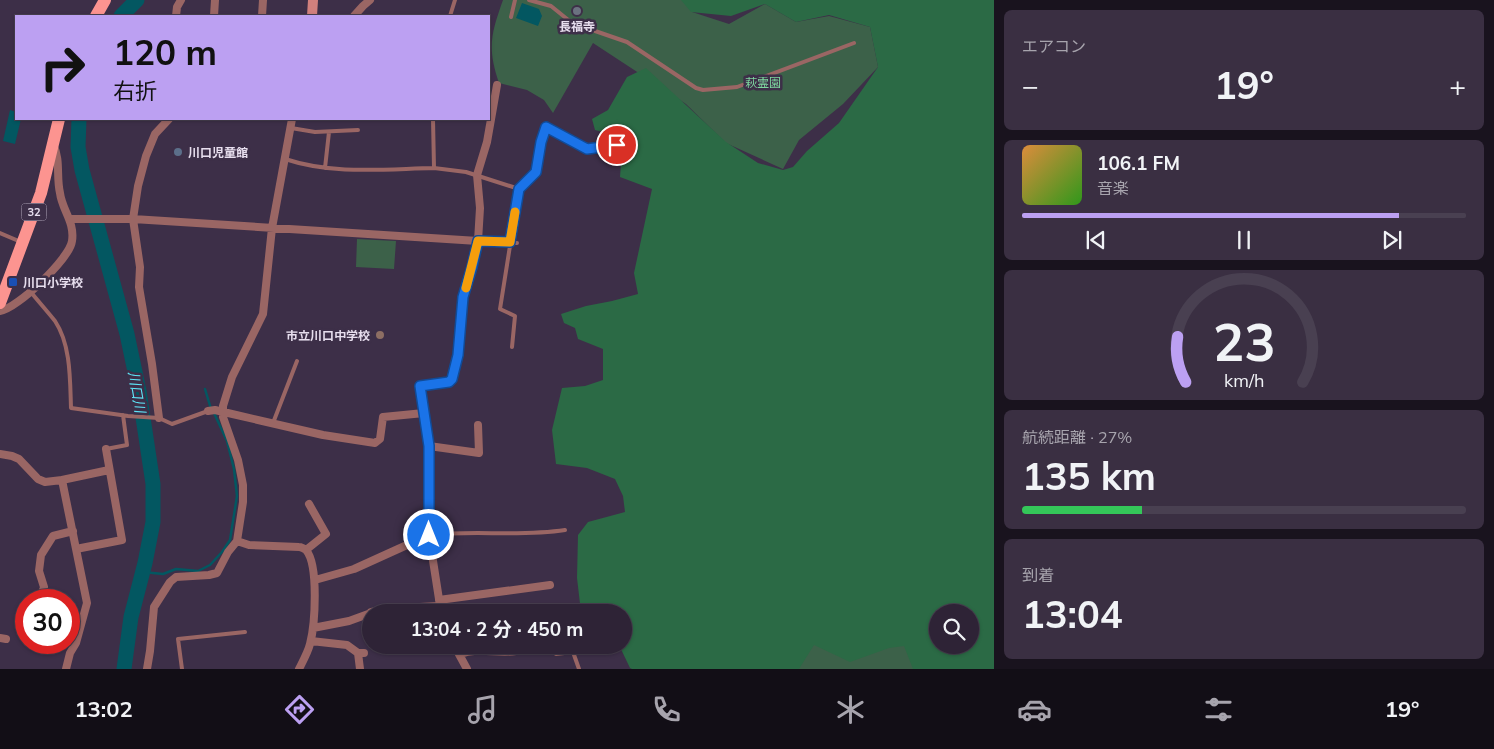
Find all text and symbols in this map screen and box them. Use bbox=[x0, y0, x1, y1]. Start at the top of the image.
marker: 長福寺 bbox=[571, 5, 583, 17]
place label: 長福寺 bbox=[559, 19, 595, 34]
text: 120 m bbox=[113, 30, 217, 74]
icon: right bbox=[30, 35, 95, 100]
text: エアコン bbox=[1022, 36, 1086, 56]
text: 19° bbox=[1214, 61, 1274, 109]
text: − bbox=[1022, 68, 1039, 103]
text: + bbox=[1449, 68, 1466, 103]
park label: 萩霊園 bbox=[745, 75, 781, 90]
text: 右折 bbox=[113, 77, 157, 105]
pin bbox=[596, 124, 638, 166]
icon: arrive bbox=[603, 131, 631, 159]
place label: 川口児童館 bbox=[188, 145, 248, 160]
marker: 川口児童館 bbox=[172, 146, 184, 158]
text: 106.1 FM bbox=[1097, 151, 1180, 175]
text: 音楽 bbox=[1097, 178, 1129, 198]
road number: 32 bbox=[22, 203, 46, 220]
icon: previous bbox=[1082, 226, 1110, 254]
icon: pause bbox=[1230, 226, 1258, 254]
icon: next bbox=[1378, 226, 1406, 254]
place label: 川口小学校 bbox=[23, 275, 83, 290]
marker: 川口小学校 bbox=[7, 276, 19, 288]
text: 23 bbox=[1213, 309, 1275, 374]
place label: 市立川口中学校 bbox=[286, 328, 370, 343]
marker: 市立川口中学校 bbox=[374, 329, 386, 341]
text: km/h bbox=[1224, 369, 1264, 391]
water label: 川口川 bbox=[124, 370, 150, 416]
text: 航続距離 · 27% bbox=[1022, 427, 1132, 447]
text: 135 km bbox=[1022, 452, 1156, 500]
position arrow bbox=[402, 508, 454, 560]
text: 到着 bbox=[1022, 565, 1054, 585]
speed limit sign: 30 bbox=[15, 589, 80, 654]
text: 13:04 bbox=[1022, 590, 1123, 638]
map controls bbox=[929, 604, 979, 654]
button: search bbox=[929, 604, 979, 654]
text: 13:04 · 2 分 · 450 m bbox=[411, 617, 583, 641]
icon: directions bbox=[282, 692, 317, 727]
icon: music bbox=[465, 692, 500, 727]
icon: phone bbox=[649, 692, 684, 727]
icon: climate bbox=[833, 692, 868, 727]
icon: car bbox=[1017, 692, 1052, 727]
icon: filters bbox=[1201, 692, 1236, 727]
text: 13:02 bbox=[74, 695, 133, 723]
text: 19° bbox=[1385, 695, 1419, 723]

